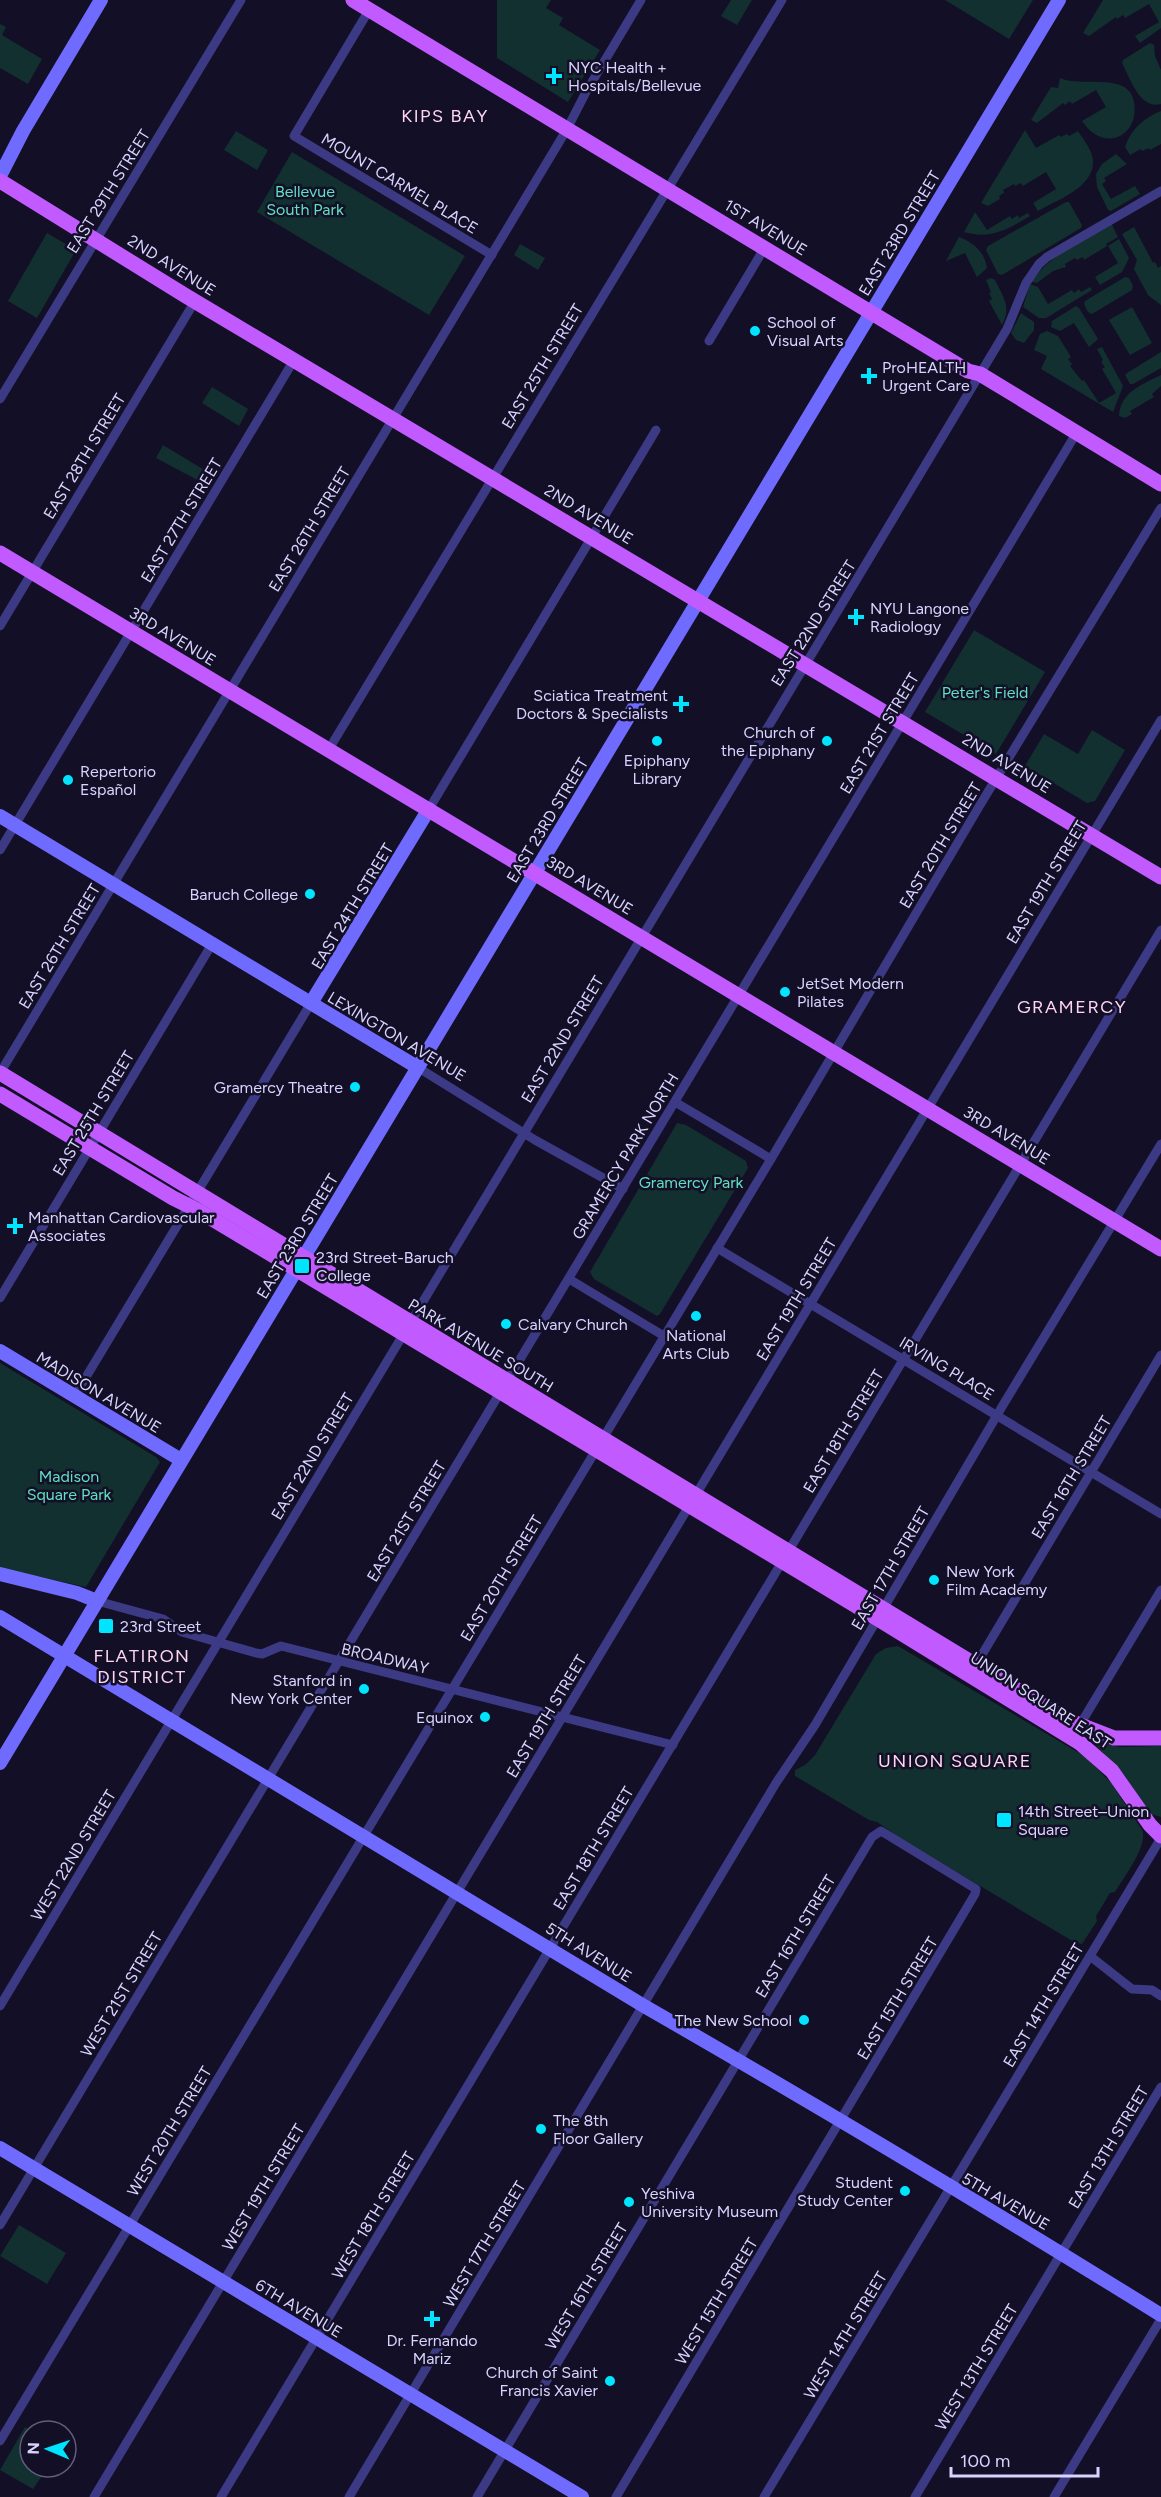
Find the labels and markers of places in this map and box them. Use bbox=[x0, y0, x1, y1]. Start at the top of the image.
place label: NYC Health + Hospitals/Bellevue bbox=[568, 58, 702, 95]
marker: NYC Health + Hospitals/Bellevue bbox=[545, 67, 563, 85]
place label: School of Visual Arts bbox=[767, 313, 844, 350]
marker: School of Visual Arts bbox=[748, 324, 762, 338]
place label: ProHEALTH Urgent Care bbox=[882, 358, 970, 395]
marker: ProHEALTH Urgent Care bbox=[860, 367, 878, 385]
place label: NYU Langone Radiology bbox=[870, 599, 969, 636]
marker: NYU Langone Radiology bbox=[847, 608, 865, 626]
place label: Sciatica Treatment Doctors & Specialists bbox=[516, 686, 668, 723]
marker: Sciatica Treatment Doctors & Specialists bbox=[672, 695, 690, 713]
place label: Church of the Epiphany bbox=[721, 723, 816, 760]
marker: Epiphany Library bbox=[650, 734, 664, 748]
marker: Church of the Epiphany bbox=[820, 734, 834, 748]
place label: Epiphany Library bbox=[624, 751, 691, 788]
place label: Repertorio Español bbox=[80, 762, 156, 799]
marker: Repertorio Español bbox=[61, 773, 75, 787]
place label: Baruch College bbox=[189, 885, 298, 904]
marker: Baruch College bbox=[303, 887, 317, 901]
place label: JetSet Modern Pilates bbox=[797, 974, 904, 1011]
marker: JetSet Modern Pilates bbox=[778, 985, 792, 999]
place label: Gramercy Theatre bbox=[214, 1078, 343, 1097]
marker: Gramercy Theatre bbox=[348, 1080, 362, 1094]
place label: Manhattan Cardiovascular Associates bbox=[28, 1208, 215, 1245]
marker: Manhattan Cardiovascular Associates bbox=[6, 1217, 24, 1235]
place label: 23rd Street-Baruch College bbox=[316, 1248, 454, 1285]
marker: 23rd Street-Baruch College bbox=[293, 1257, 311, 1275]
marker: National Arts Club bbox=[689, 1309, 703, 1323]
place label: Calvary Church bbox=[518, 1315, 628, 1334]
marker: Calvary Church bbox=[499, 1317, 513, 1331]
place label: National Arts Club bbox=[662, 1326, 730, 1363]
place label: New York Film Academy bbox=[946, 1562, 1048, 1599]
marker: New York Film Academy bbox=[927, 1573, 941, 1587]
marker: 23rd Street bbox=[97, 1617, 115, 1635]
place label: 23rd Street bbox=[120, 1617, 201, 1636]
place label: Stanford in New York Center bbox=[230, 1671, 353, 1708]
marker: Stanford in New York Center bbox=[357, 1682, 371, 1696]
place label: Equinox bbox=[416, 1708, 473, 1727]
marker: Equinox bbox=[478, 1710, 492, 1724]
place label: 14th Street–Union Square bbox=[1018, 1802, 1149, 1839]
marker: 14th Street–Union Square bbox=[995, 1811, 1013, 1829]
place label: The New School bbox=[675, 2011, 792, 2030]
marker: The New School bbox=[797, 2013, 811, 2027]
place label: The 8th Floor Gallery bbox=[553, 2111, 644, 2148]
marker: The 8th Floor Gallery bbox=[534, 2122, 548, 2136]
place label: Student Study Center bbox=[797, 2173, 894, 2210]
place label: Yeshiva University Museum bbox=[641, 2184, 778, 2221]
marker: Student Study Center bbox=[898, 2184, 912, 2198]
marker: Yeshiva University Museum bbox=[622, 2195, 636, 2209]
marker: Dr. Fernando Mariz bbox=[423, 2310, 441, 2328]
place label: Dr. Fernando Mariz bbox=[386, 2331, 478, 2368]
place label: Church of Saint Francis Xavier bbox=[486, 2363, 599, 2400]
marker: Church of Saint Francis Xavier bbox=[603, 2374, 617, 2388]

